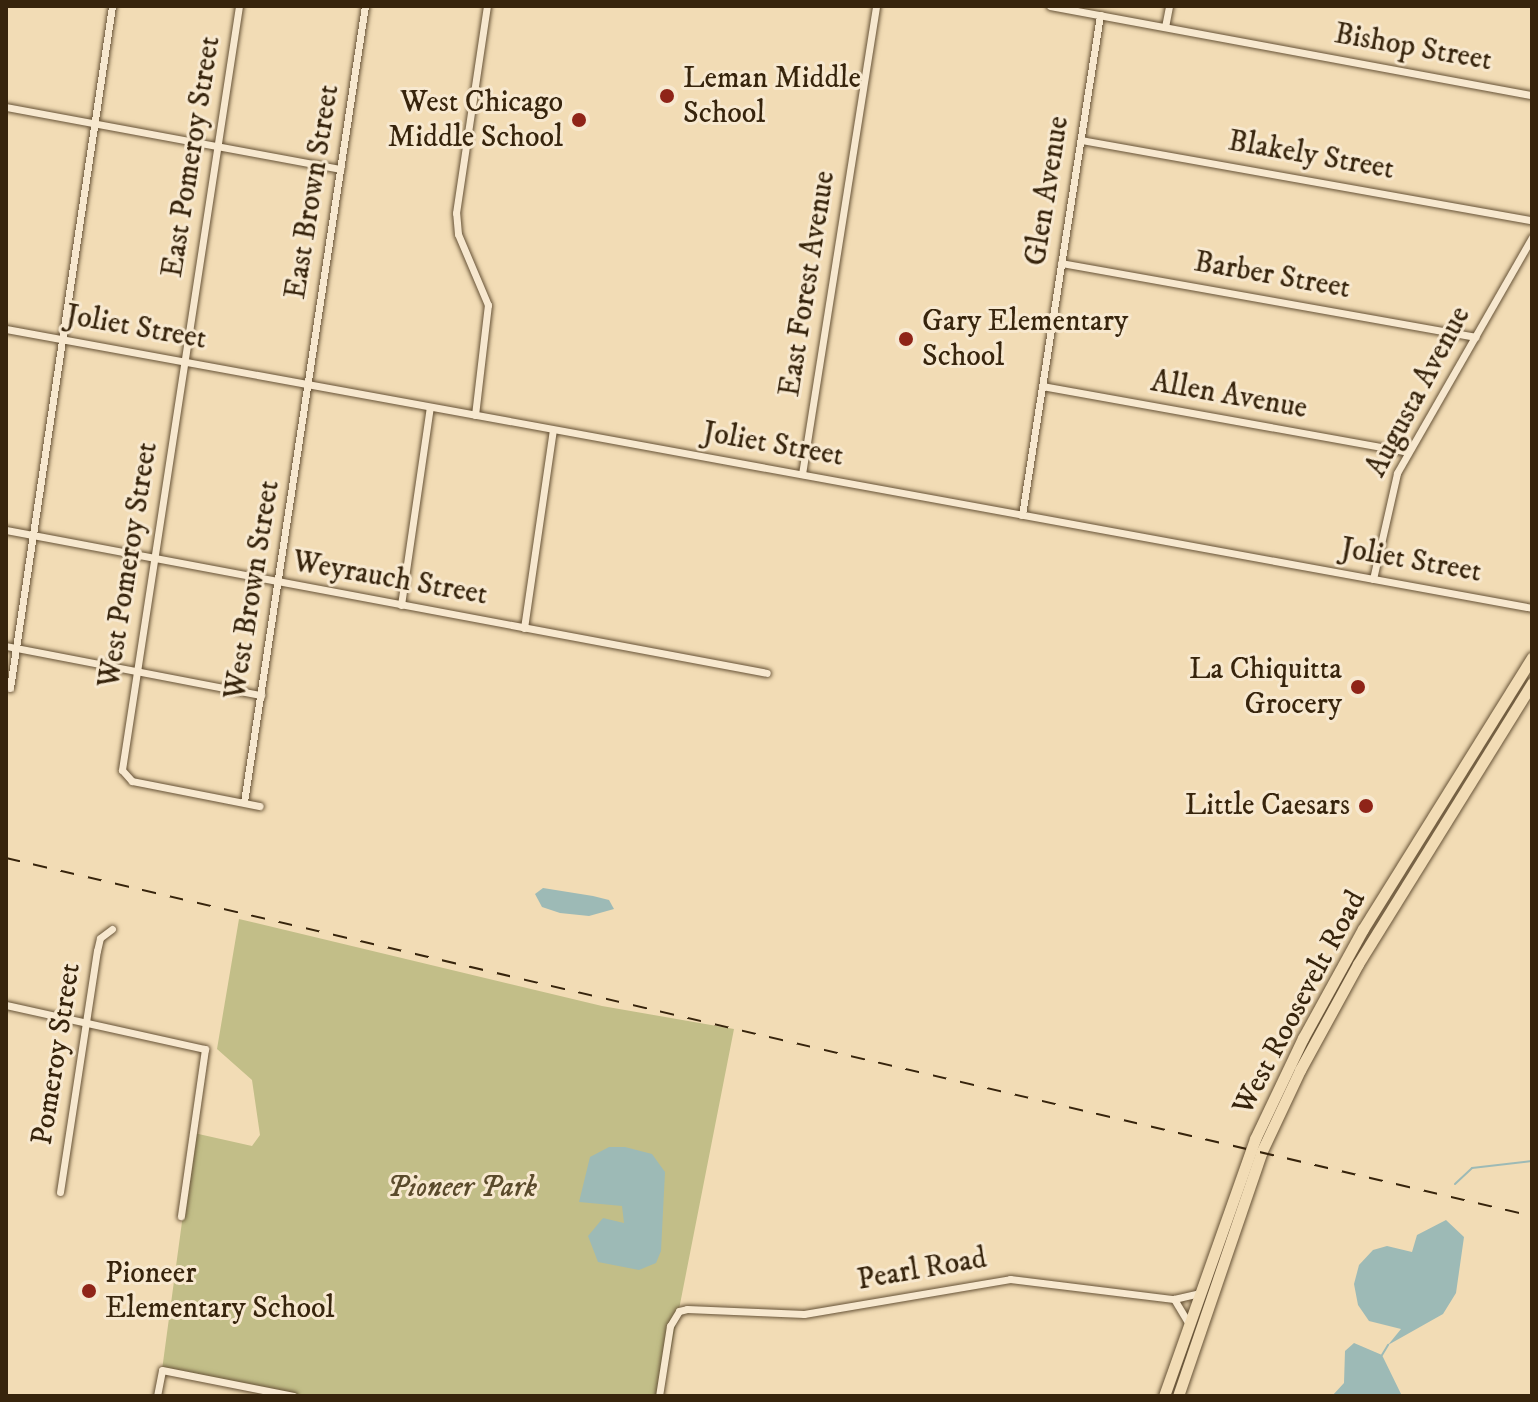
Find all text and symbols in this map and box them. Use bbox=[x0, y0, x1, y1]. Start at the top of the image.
street label: Bishop Street bbox=[1331, 16, 1495, 80]
street label: East Pomeroy Street bbox=[155, 34, 229, 280]
place label: Leman Middle School bbox=[683, 61, 861, 132]
street label: East Brown Street bbox=[278, 82, 348, 302]
place label: West Chicago Middle School bbox=[388, 85, 563, 156]
marker: Leman Middle School bbox=[658, 87, 676, 105]
marker: West Chicago Middle School bbox=[570, 111, 588, 129]
street label: Glen Avenue bbox=[1018, 114, 1078, 268]
street label: Blakely Street bbox=[1225, 124, 1397, 188]
street label: East Forest Avenue bbox=[772, 169, 844, 399]
street label: Barber Street bbox=[1191, 245, 1353, 307]
street label: Joliet Street bbox=[63, 298, 209, 358]
street label: Augusta Avenue bbox=[1359, 301, 1479, 483]
place label: Gary Elementary School bbox=[922, 304, 1128, 374]
marker: Gary Elementary School bbox=[897, 330, 915, 348]
street label: Allen Avenue bbox=[1148, 365, 1310, 427]
street label: Joliet Street bbox=[700, 415, 846, 475]
street label: West Pomeroy Street bbox=[92, 440, 166, 690]
street label: West Brown Street bbox=[218, 478, 288, 702]
street label: Joliet Street bbox=[1338, 531, 1484, 591]
street label: Weyrauch Street bbox=[290, 544, 490, 614]
place label: La Chiquitta Grocery bbox=[1189, 652, 1342, 722]
marker: La Chiquitta Grocery bbox=[1349, 678, 1367, 696]
place label: Little Caesars bbox=[1185, 788, 1350, 824]
marker: Little Caesars bbox=[1357, 797, 1375, 815]
street label: West Roosevelt Road bbox=[1226, 885, 1374, 1121]
street label: Pomeroy Street bbox=[25, 960, 89, 1148]
park label: Pioneer Park bbox=[387, 1170, 537, 1206]
street label: Pearl Road bbox=[854, 1241, 990, 1299]
place label: Pioneer Elementary School bbox=[105, 1256, 334, 1326]
marker: Pioneer Elementary School bbox=[80, 1282, 98, 1300]

